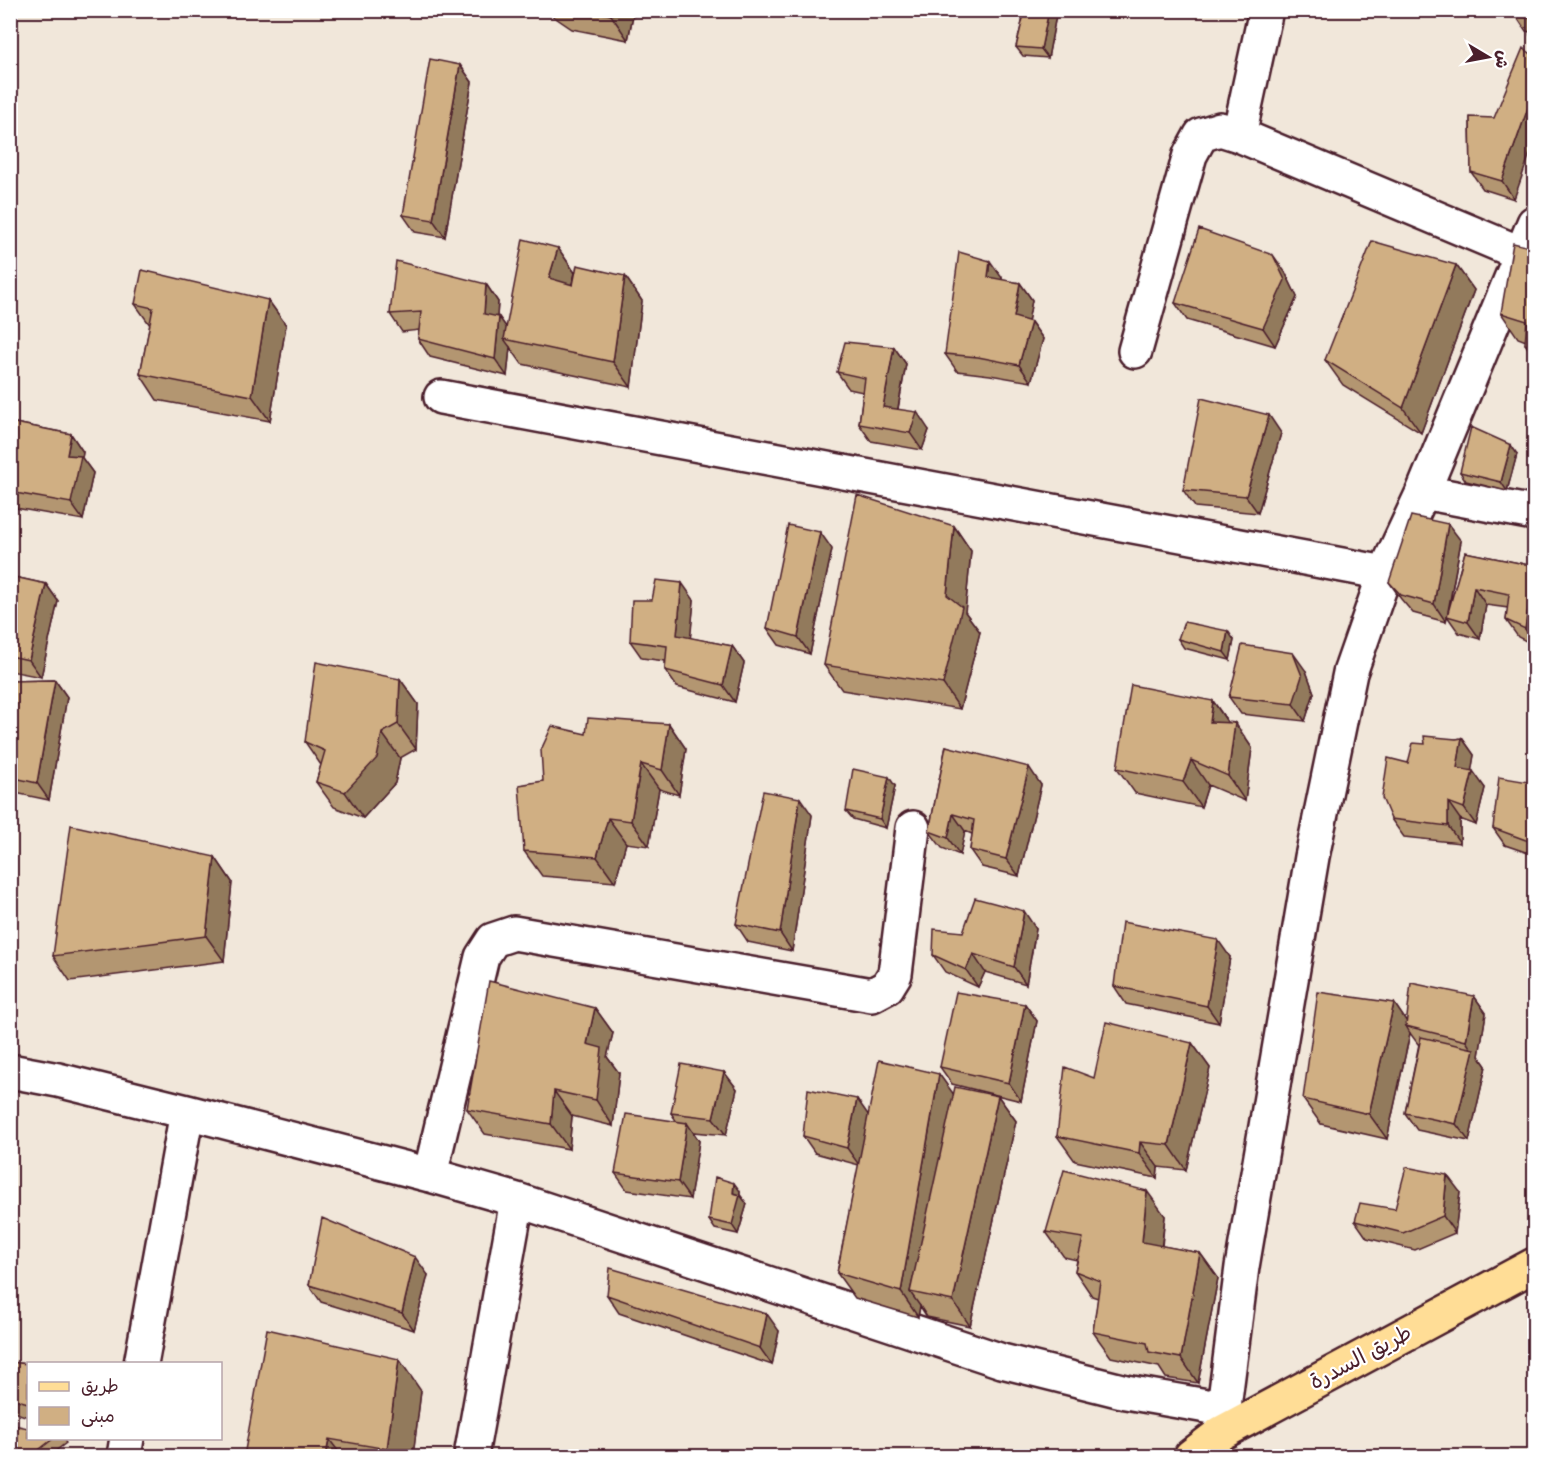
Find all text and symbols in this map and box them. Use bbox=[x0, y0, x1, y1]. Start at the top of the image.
north arrow bbox=[1458, 27, 1518, 87]
text: ش bbox=[1489, 49, 1513, 70]
street label: طريق السدرة bbox=[1305, 1319, 1417, 1397]
legend bbox=[27, 1362, 222, 1440]
text: طريق bbox=[81, 1375, 119, 1399]
text: مبنى bbox=[81, 1405, 115, 1429]

